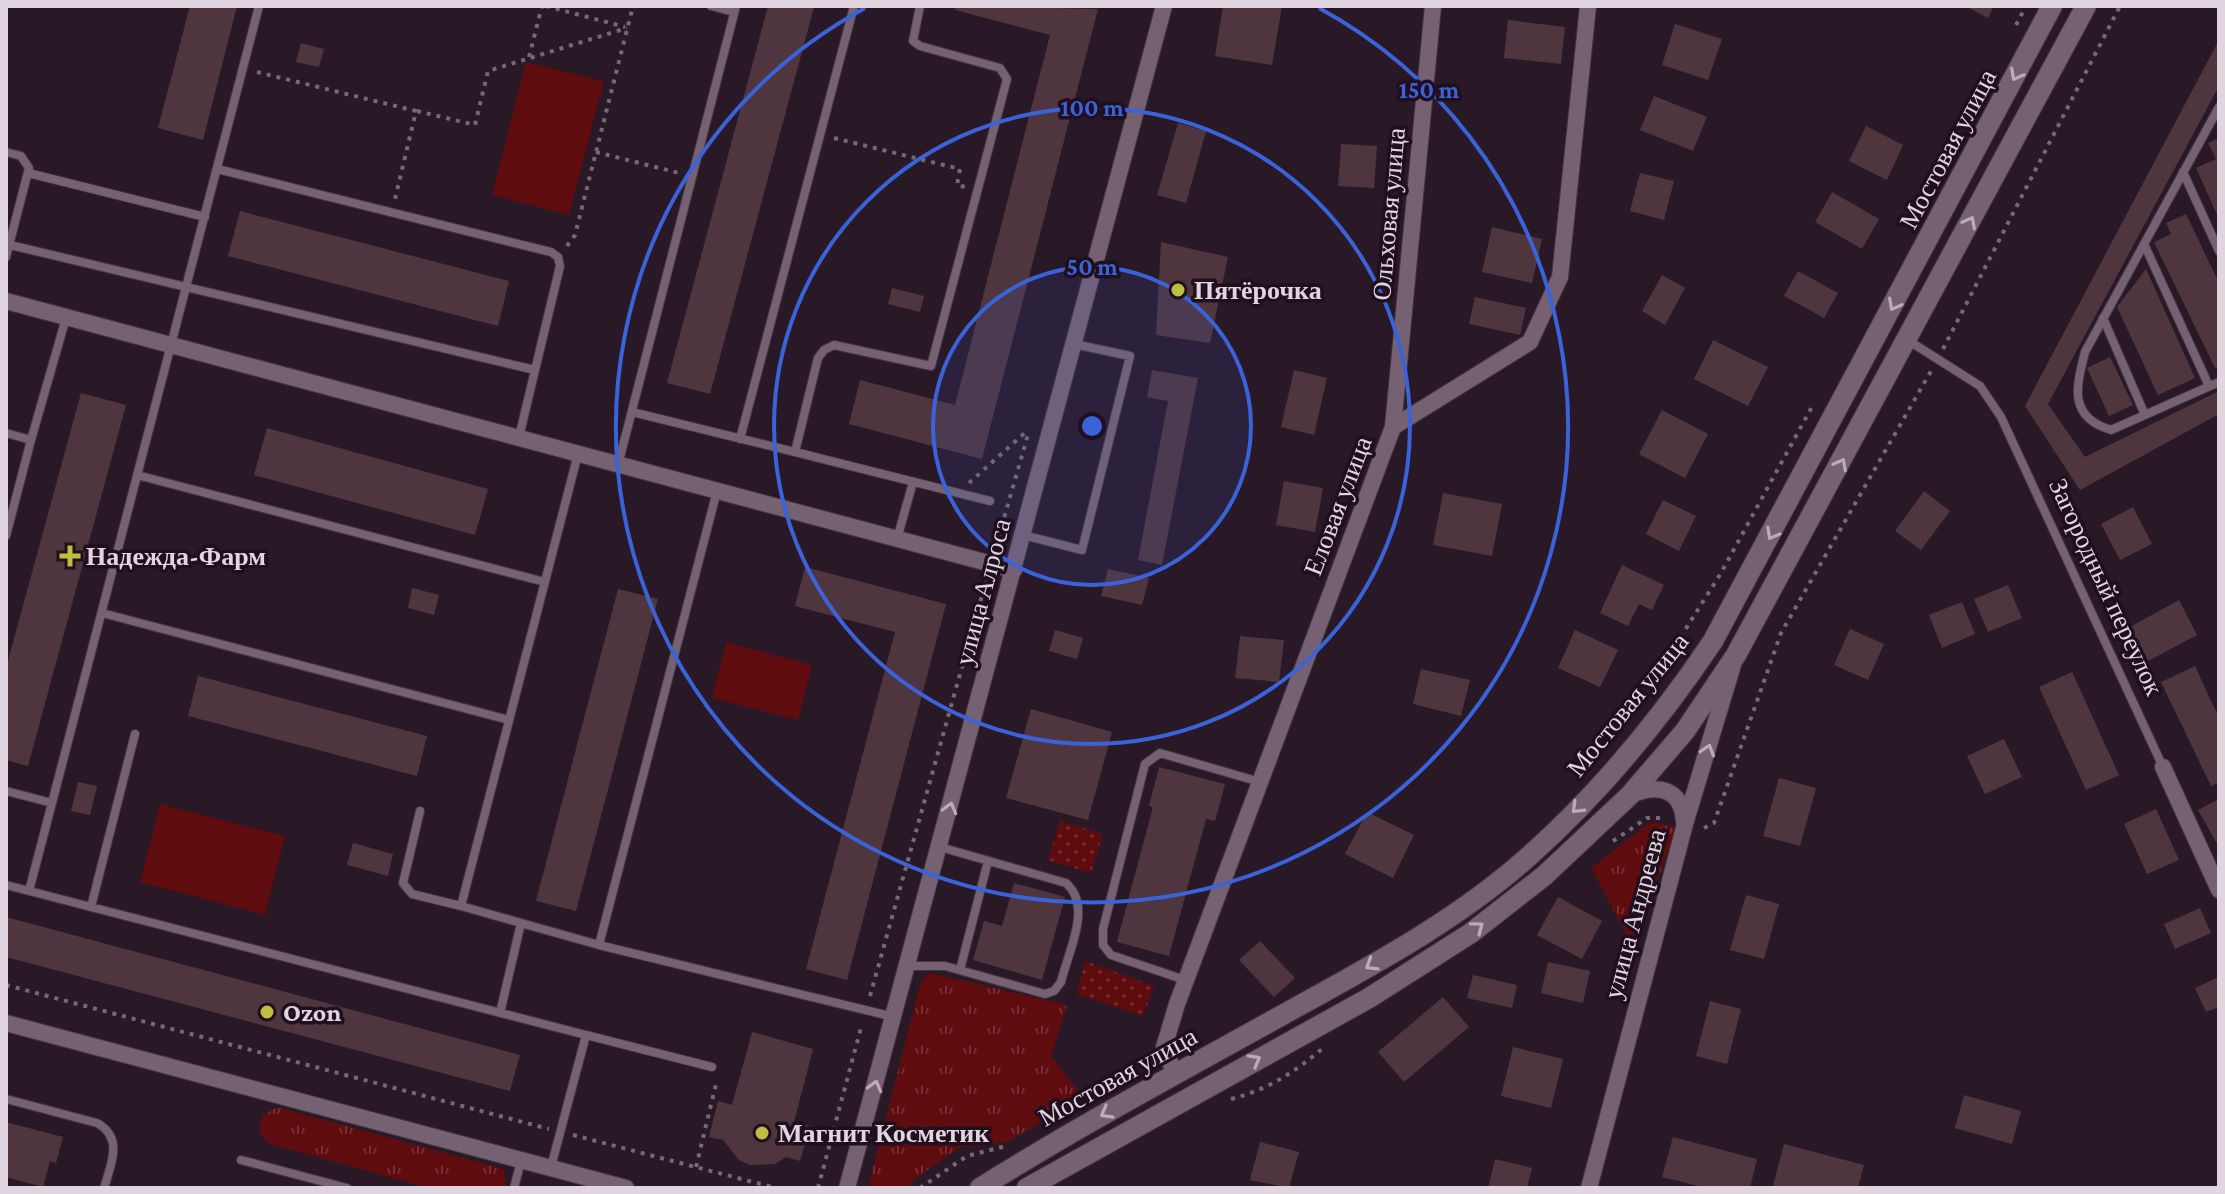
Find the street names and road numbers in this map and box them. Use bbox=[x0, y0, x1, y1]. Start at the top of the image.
street label: Мостовая улица bbox=[1894, 64, 2002, 234]
street label: Ольховая улица bbox=[1367, 126, 1411, 302]
street label: Еловая улица bbox=[1298, 432, 1378, 580]
street label: Загородный переулок bbox=[2043, 474, 2169, 700]
street label: улица Алроса bbox=[949, 515, 1017, 669]
street label: Мостовая улица bbox=[1561, 627, 1695, 783]
street label: улица Андреева bbox=[1598, 826, 1672, 1002]
street label: Мостовая улица bbox=[1034, 1021, 1202, 1132]

